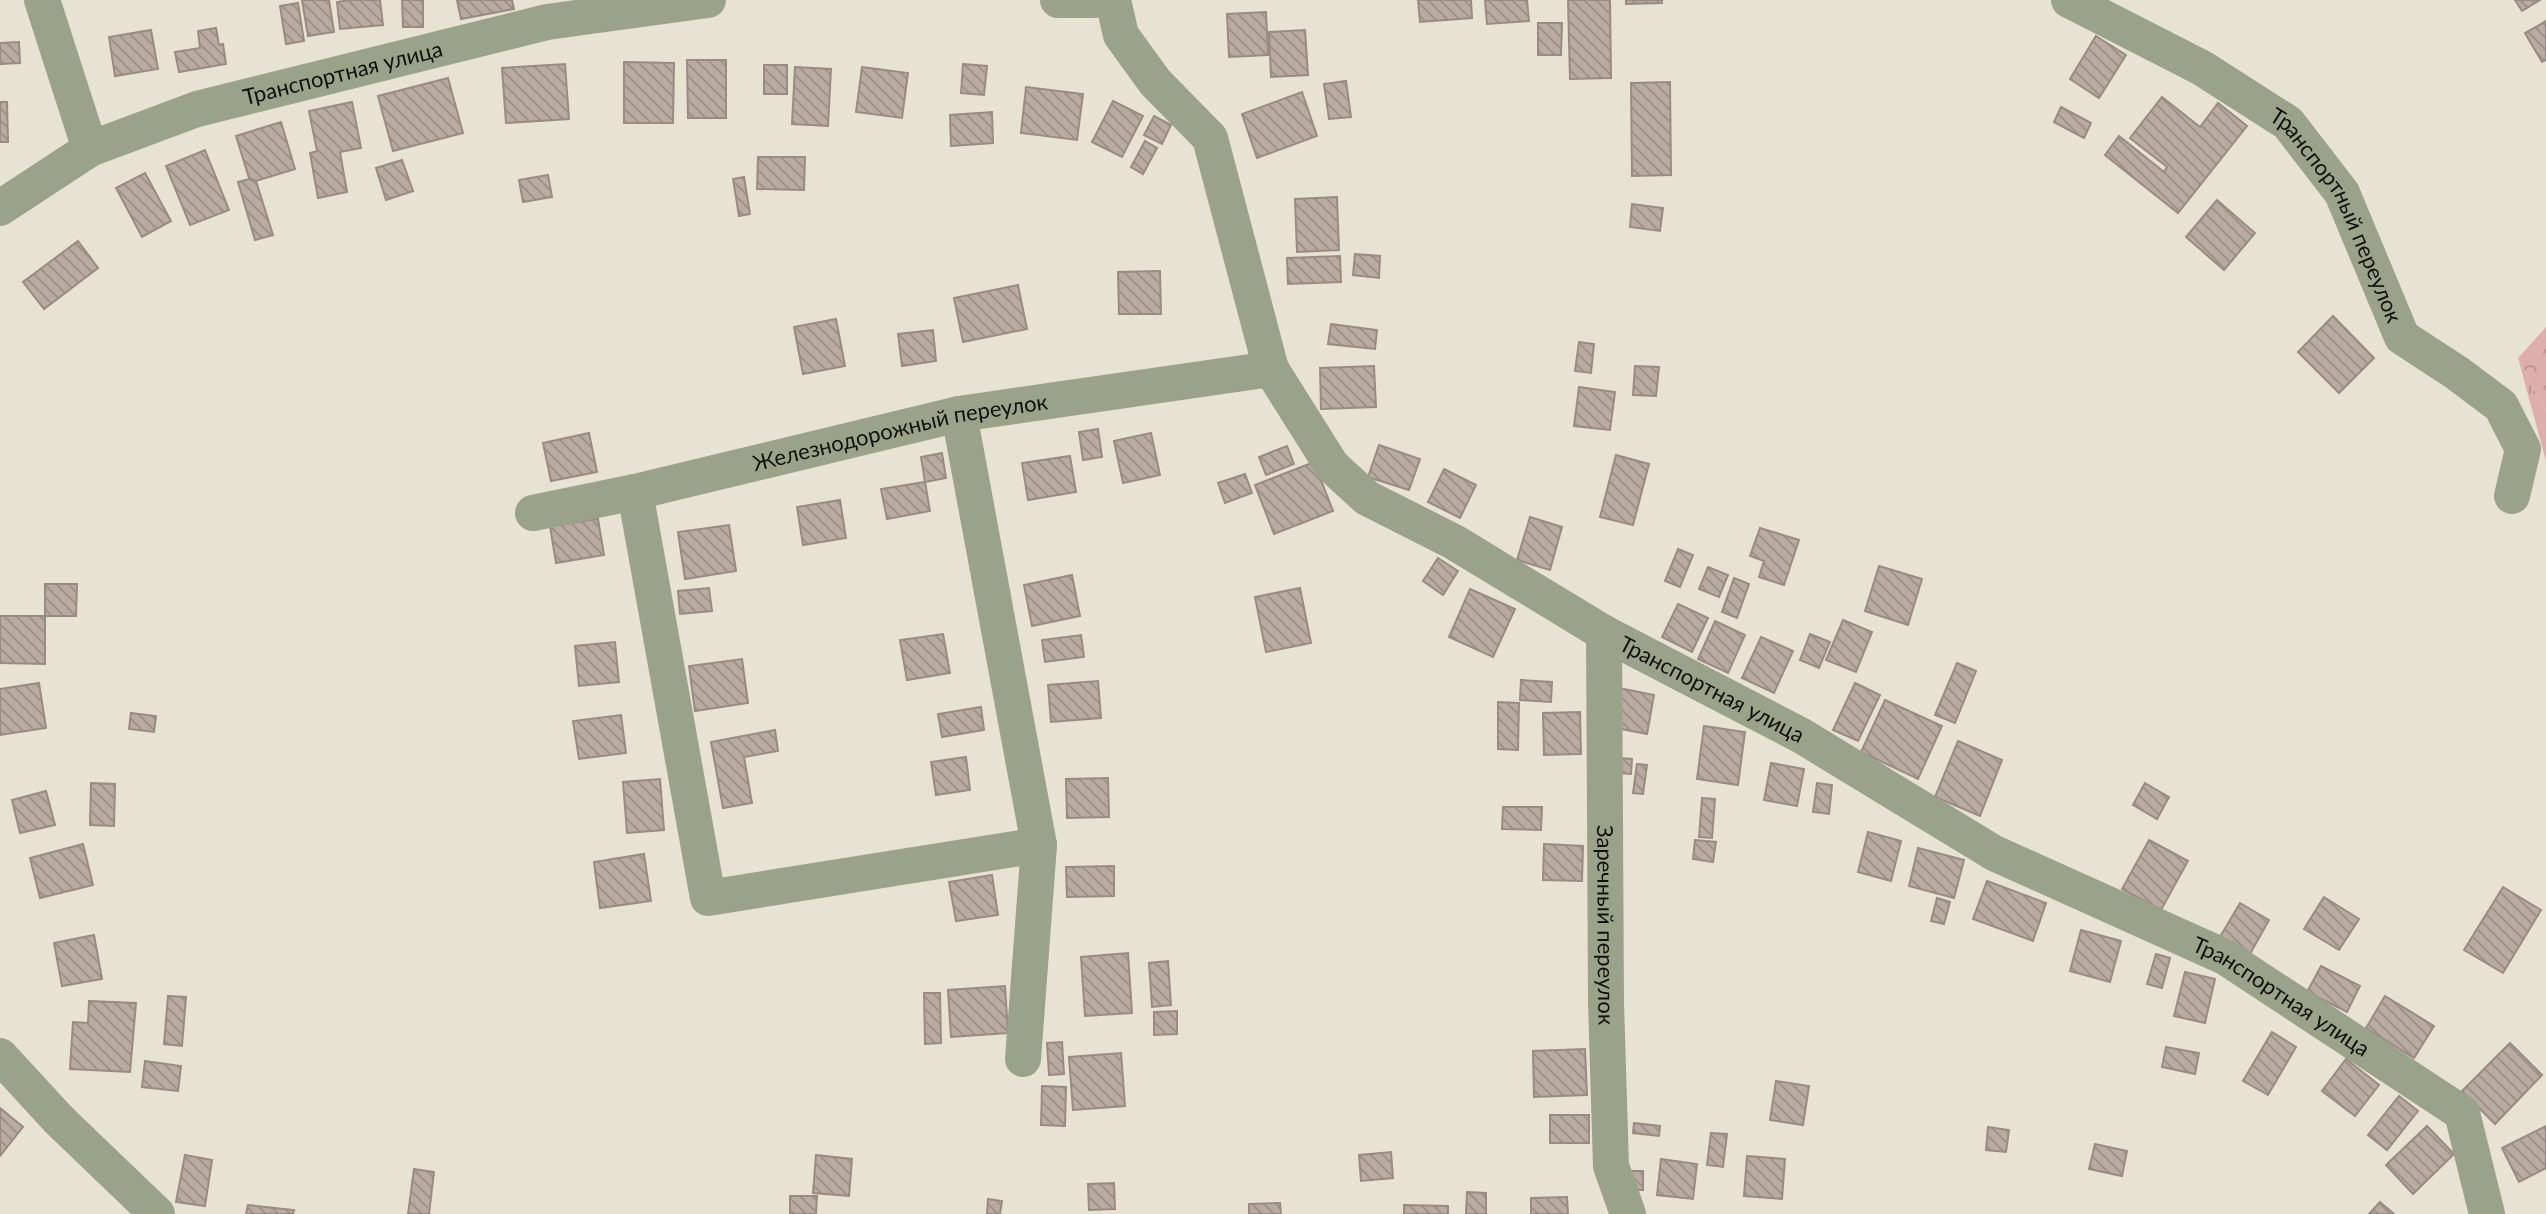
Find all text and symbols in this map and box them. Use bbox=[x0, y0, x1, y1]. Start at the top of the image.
street label: Транспортная улица bbox=[240, 34, 445, 110]
street label: Транспортный переулок bbox=[2265, 101, 2409, 327]
street label: Железнодорожный переулок bbox=[750, 387, 1050, 476]
street label: Транспортная улица bbox=[1615, 630, 1809, 748]
street label: Заречный переулок bbox=[1592, 825, 1621, 1026]
street label: Транспортная улица bbox=[2189, 930, 2375, 1062]

